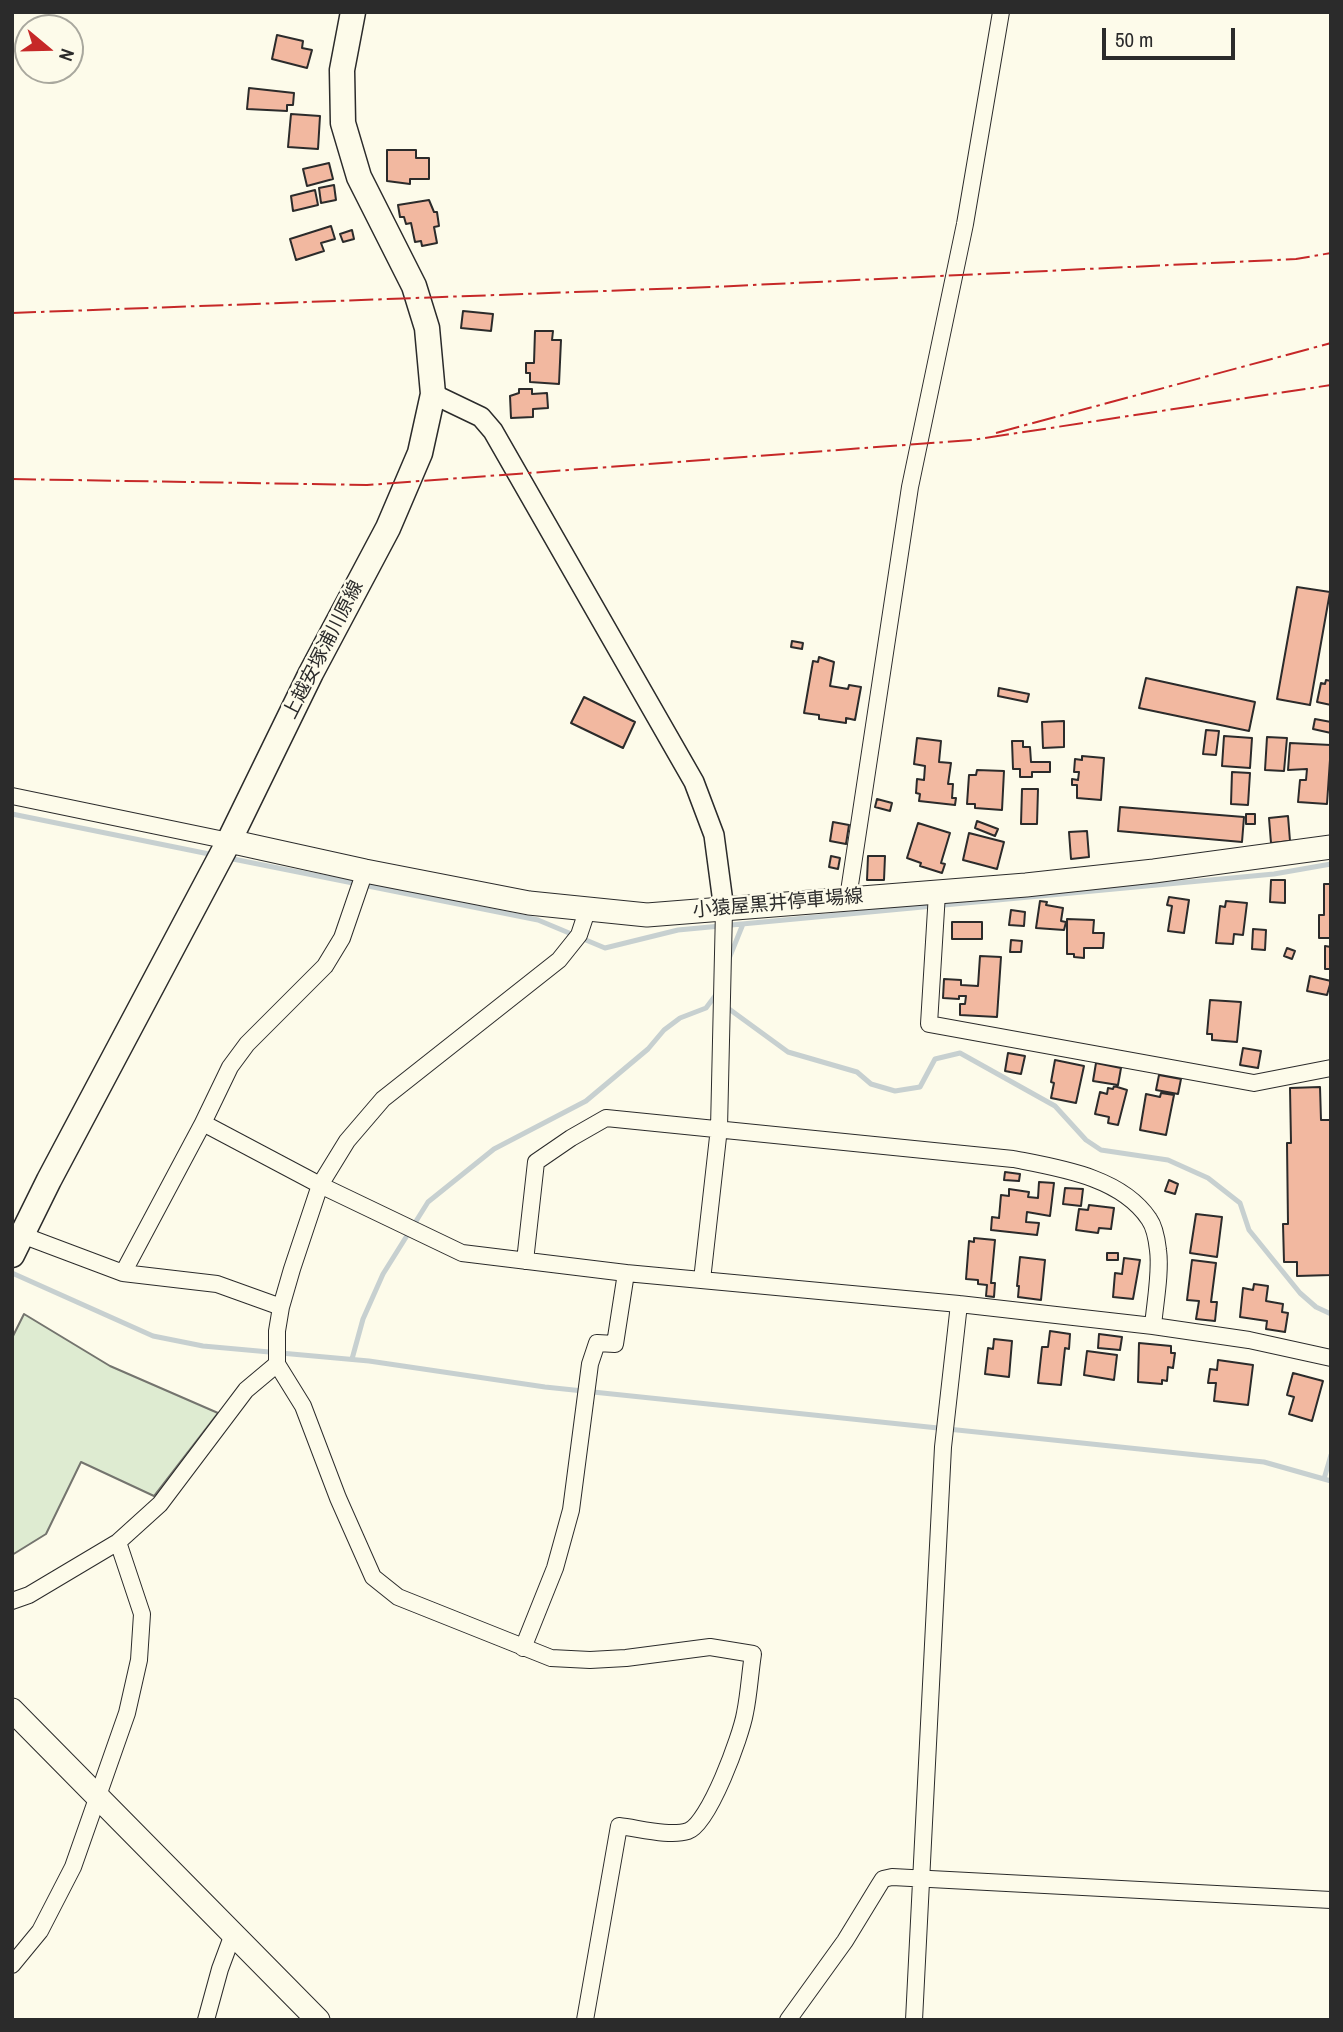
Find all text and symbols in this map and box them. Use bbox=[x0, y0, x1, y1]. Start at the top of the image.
north arrow bbox=[14, 14, 84, 84]
scale bar bbox=[1105, 14, 1238, 58]
text: 50 m bbox=[1115, 25, 1153, 54]
text: N bbox=[53, 46, 81, 65]
street label: 上越安塚浦川原線 bbox=[279, 577, 369, 723]
street label: 小猿屋黒井停車場線 bbox=[692, 885, 864, 923]

